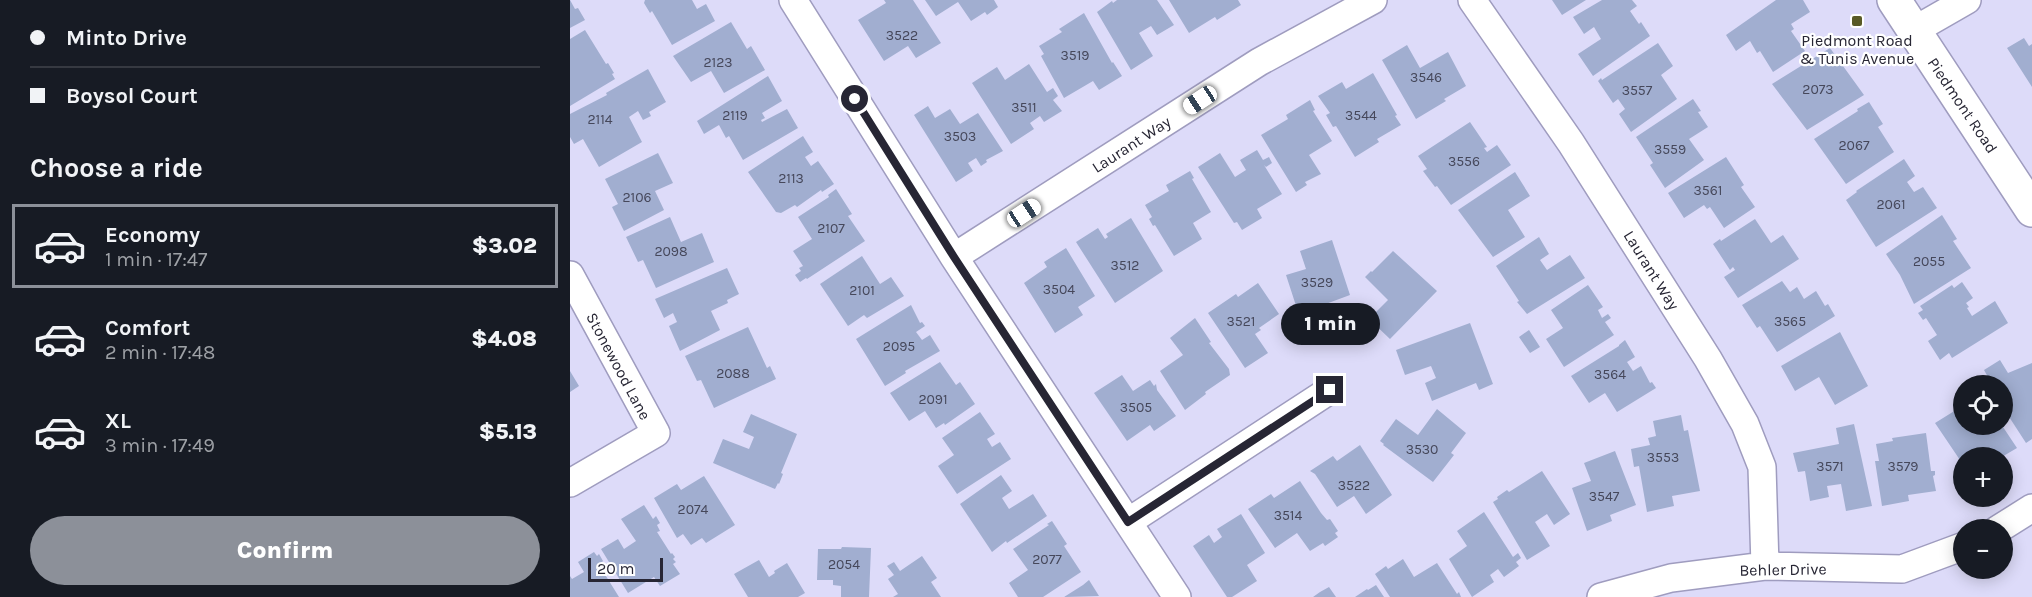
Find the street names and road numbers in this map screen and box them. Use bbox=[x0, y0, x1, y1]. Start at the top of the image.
street label: Piedmont Road bbox=[1924, 54, 2002, 157]
street label: Laurant Way bbox=[1088, 112, 1175, 177]
street label: Laurant Way bbox=[1620, 227, 1684, 314]
street label: Stonewood Lane bbox=[582, 309, 655, 423]
street label: Behler Drive bbox=[1739, 559, 1827, 580]

